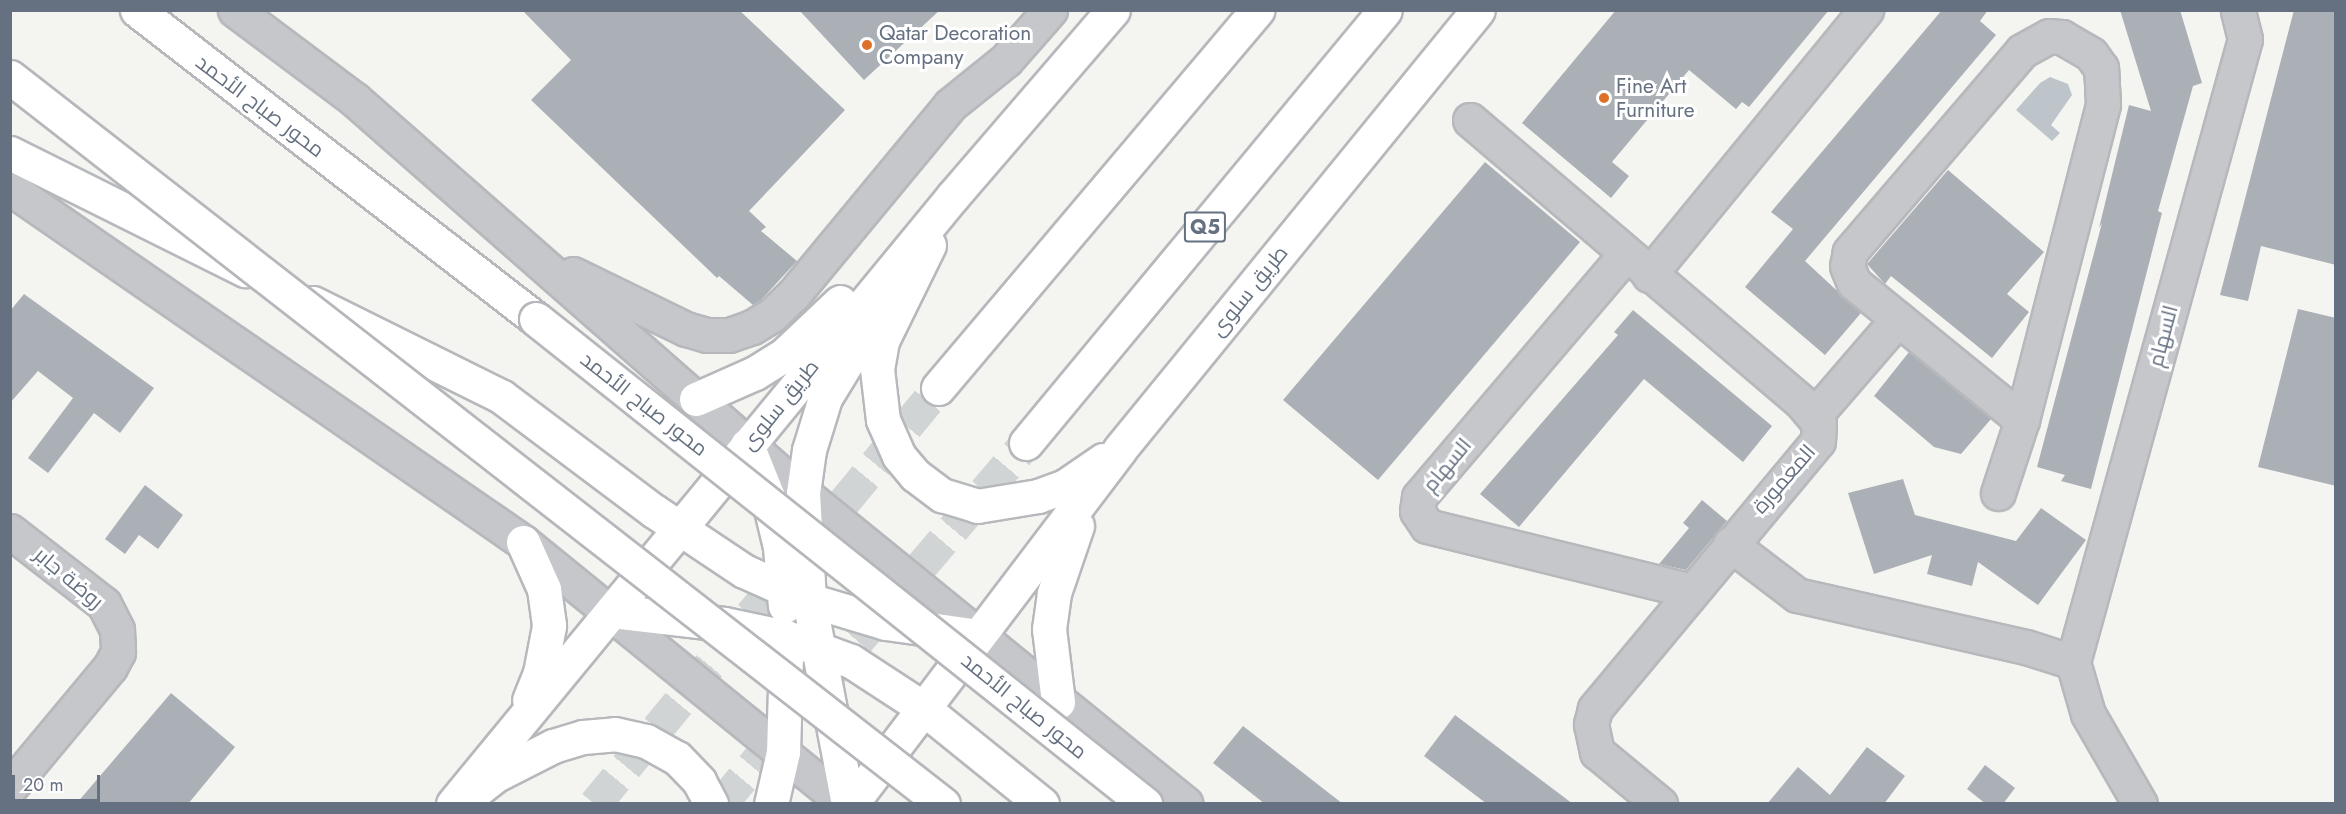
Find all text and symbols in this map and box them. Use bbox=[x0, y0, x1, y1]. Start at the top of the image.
place label: Qatar Decoration Company bbox=[879, 20, 1031, 70]
marker: Qatar Decoration Company bbox=[860, 38, 874, 52]
street label: محور صباح الأحمد bbox=[191, 49, 329, 163]
place label: Fine Art Furniture bbox=[1616, 73, 1695, 123]
marker: Fine Art Furniture bbox=[1597, 91, 1611, 105]
road number: Q5 bbox=[1182, 210, 1228, 244]
street label: طريق سلوى bbox=[1205, 241, 1293, 341]
street label: السهام bbox=[2143, 302, 2183, 370]
street label: محور صباح الأحمد bbox=[575, 347, 713, 461]
street label: طريق سلوى bbox=[736, 355, 824, 455]
street label: السهام bbox=[1417, 433, 1477, 497]
street label: المعمورة bbox=[1747, 439, 1821, 519]
street label: روضة جابر bbox=[29, 542, 109, 614]
street label: محور صباح الأحمد bbox=[956, 648, 1092, 764]
scale bar bbox=[15, 763, 104, 801]
text: 20 m bbox=[23, 772, 63, 798]

